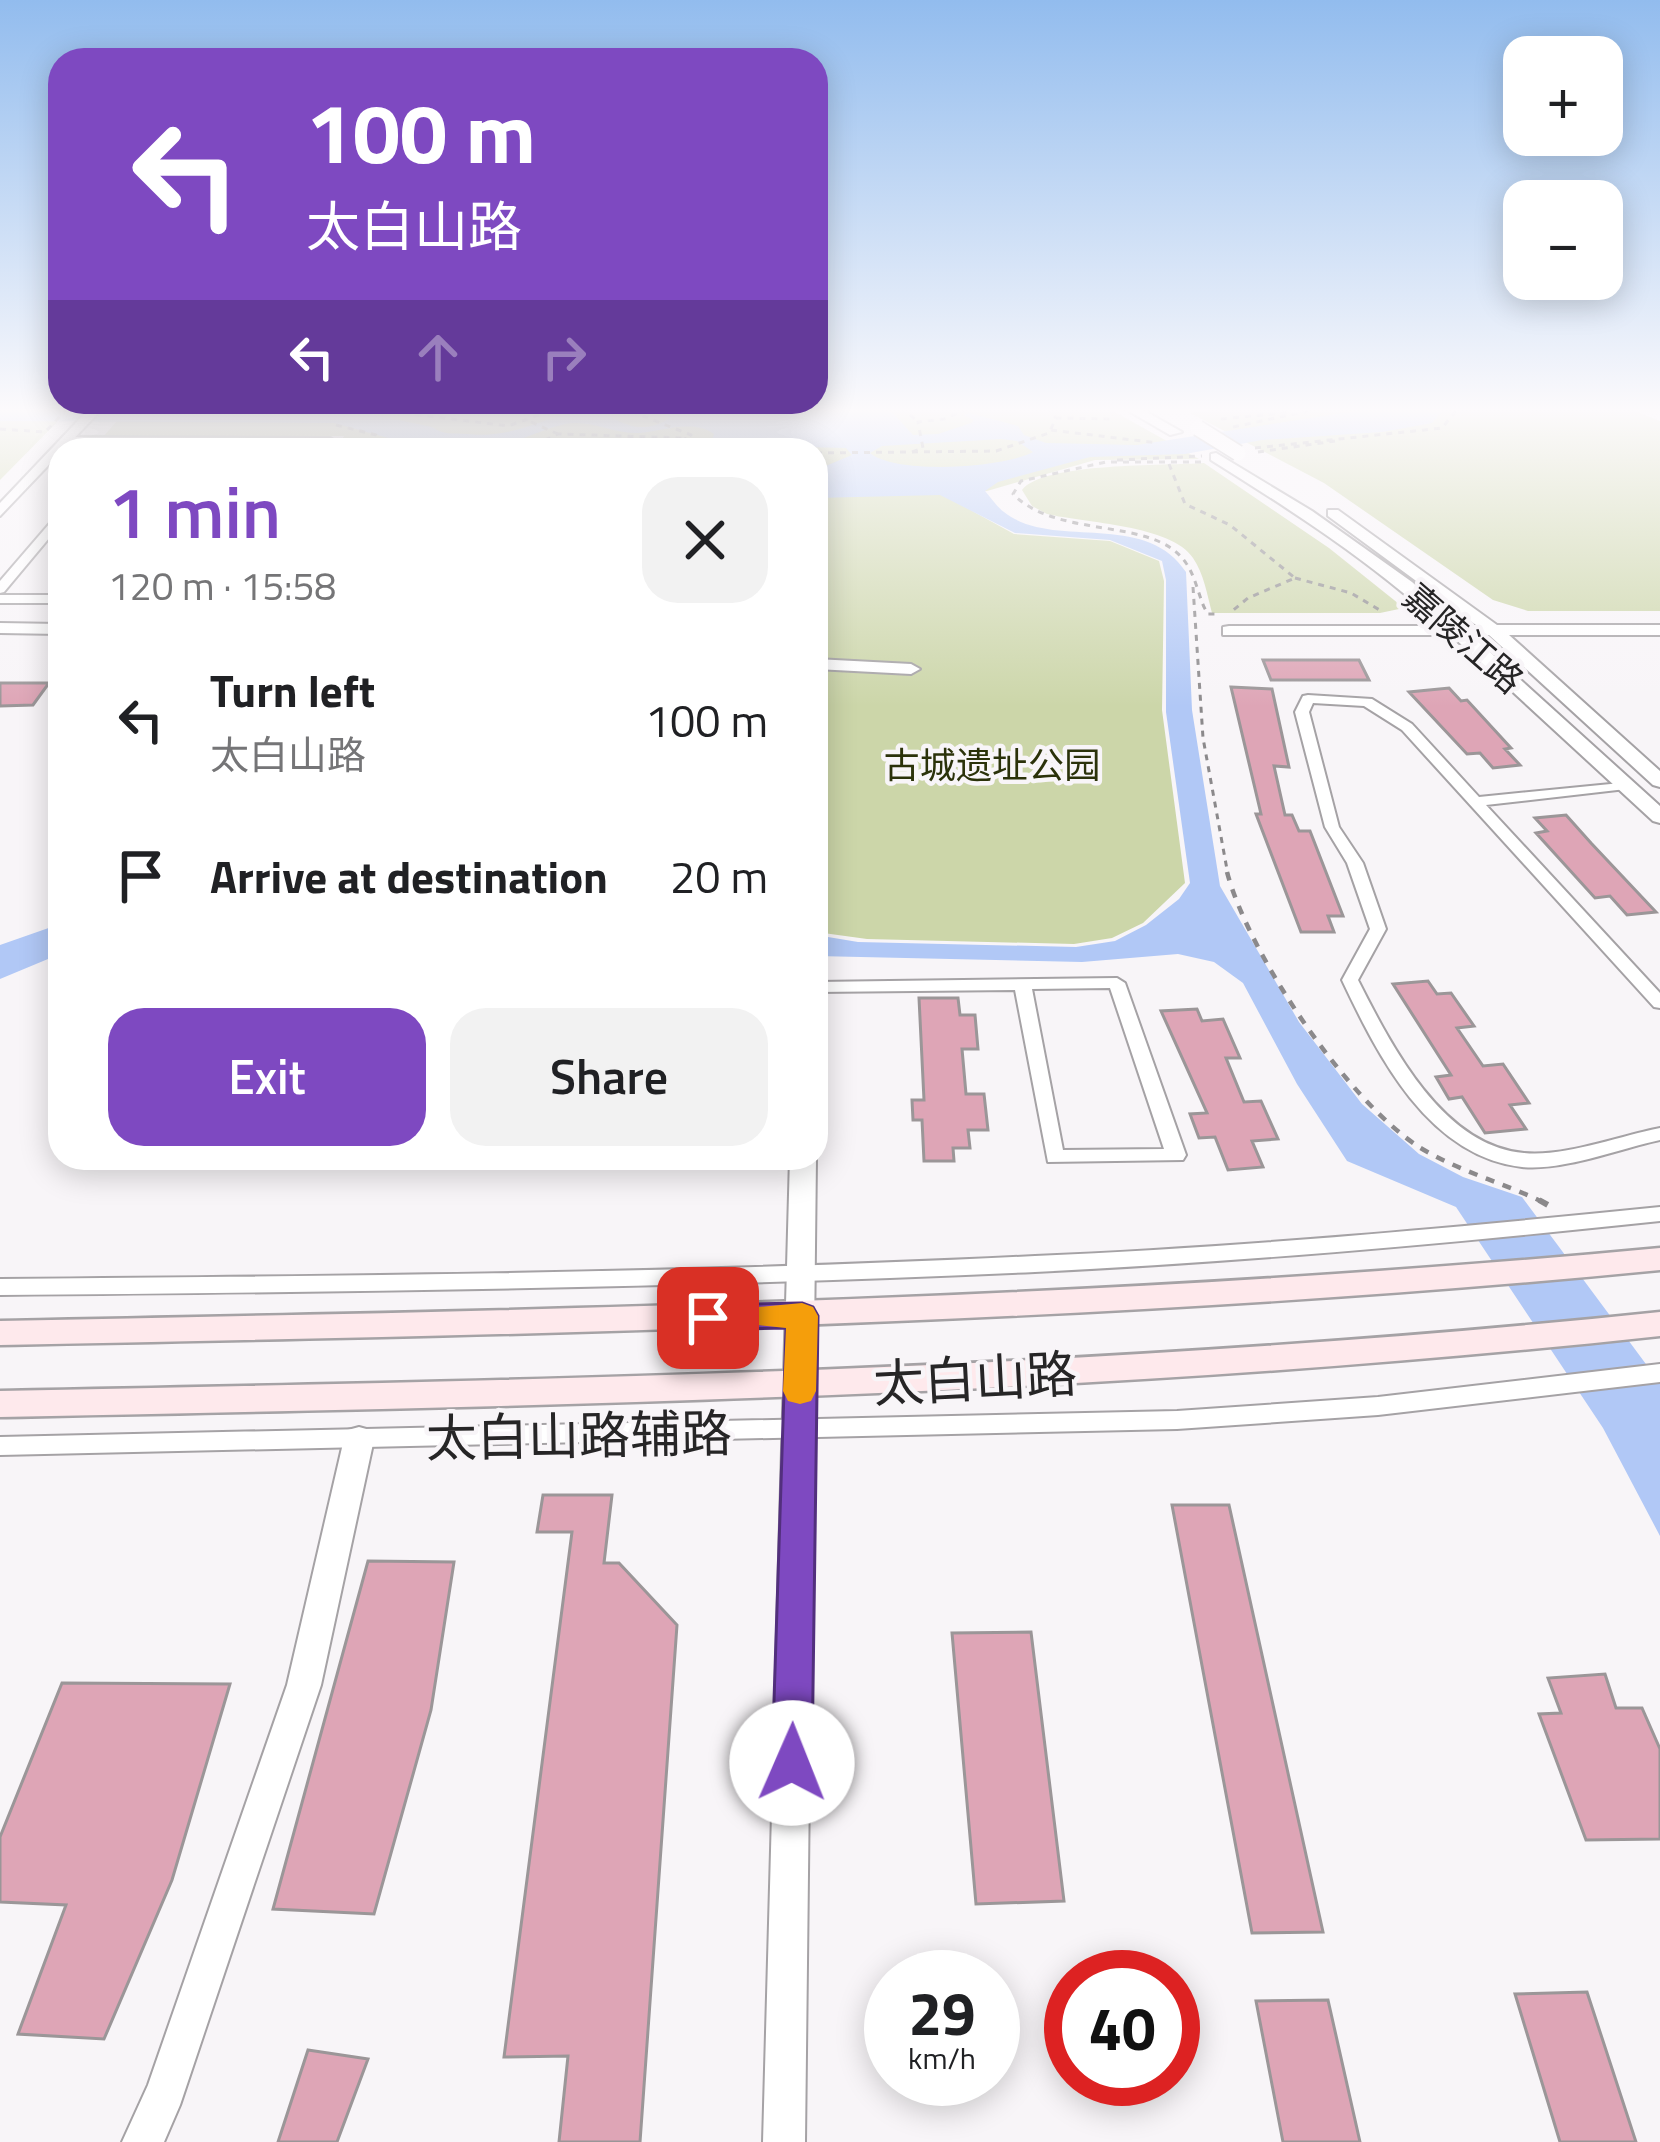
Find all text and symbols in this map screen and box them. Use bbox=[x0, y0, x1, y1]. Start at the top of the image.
map controls bbox=[1503, 36, 1623, 300]
button: + bbox=[1503, 36, 1623, 156]
text: 100 m bbox=[306, 68, 536, 196]
icon: left bbox=[108, 96, 264, 252]
button: − bbox=[1503, 180, 1623, 300]
text: 太白山路 bbox=[306, 185, 522, 267]
icon: left bbox=[279, 324, 345, 390]
icon: ahead bbox=[405, 324, 471, 390]
icon: right bbox=[531, 324, 597, 390]
text: 1 min bbox=[108, 456, 281, 566]
button: close bbox=[642, 477, 768, 603]
text: 120 m · 15:58 bbox=[108, 556, 336, 615]
street label: 嘉陵江路 bbox=[1392, 570, 1536, 706]
text: Turn left bbox=[210, 656, 375, 724]
text: 100 m bbox=[645, 686, 768, 754]
icon: left bbox=[108, 687, 174, 753]
text: 太白山路 bbox=[210, 725, 366, 784]
park label: 古城遗址公园 bbox=[884, 737, 1100, 792]
text: Arrive at destination bbox=[210, 842, 608, 910]
text: 20 m bbox=[670, 842, 768, 910]
icon: arrive bbox=[108, 843, 174, 909]
button: Exit bbox=[108, 1008, 426, 1146]
button: Share bbox=[450, 1008, 768, 1146]
pin bbox=[657, 1267, 759, 1369]
icon: arrive bbox=[675, 1285, 741, 1351]
street label: 太白山路 bbox=[871, 1334, 1079, 1422]
street label: 太白山路辅路 bbox=[425, 1393, 733, 1477]
position arrow bbox=[729, 1700, 855, 1826]
speed limit sign: 40 bbox=[1044, 1950, 1200, 2106]
text: 29 bbox=[908, 1967, 976, 2058]
text: km/h bbox=[908, 2035, 976, 2081]

